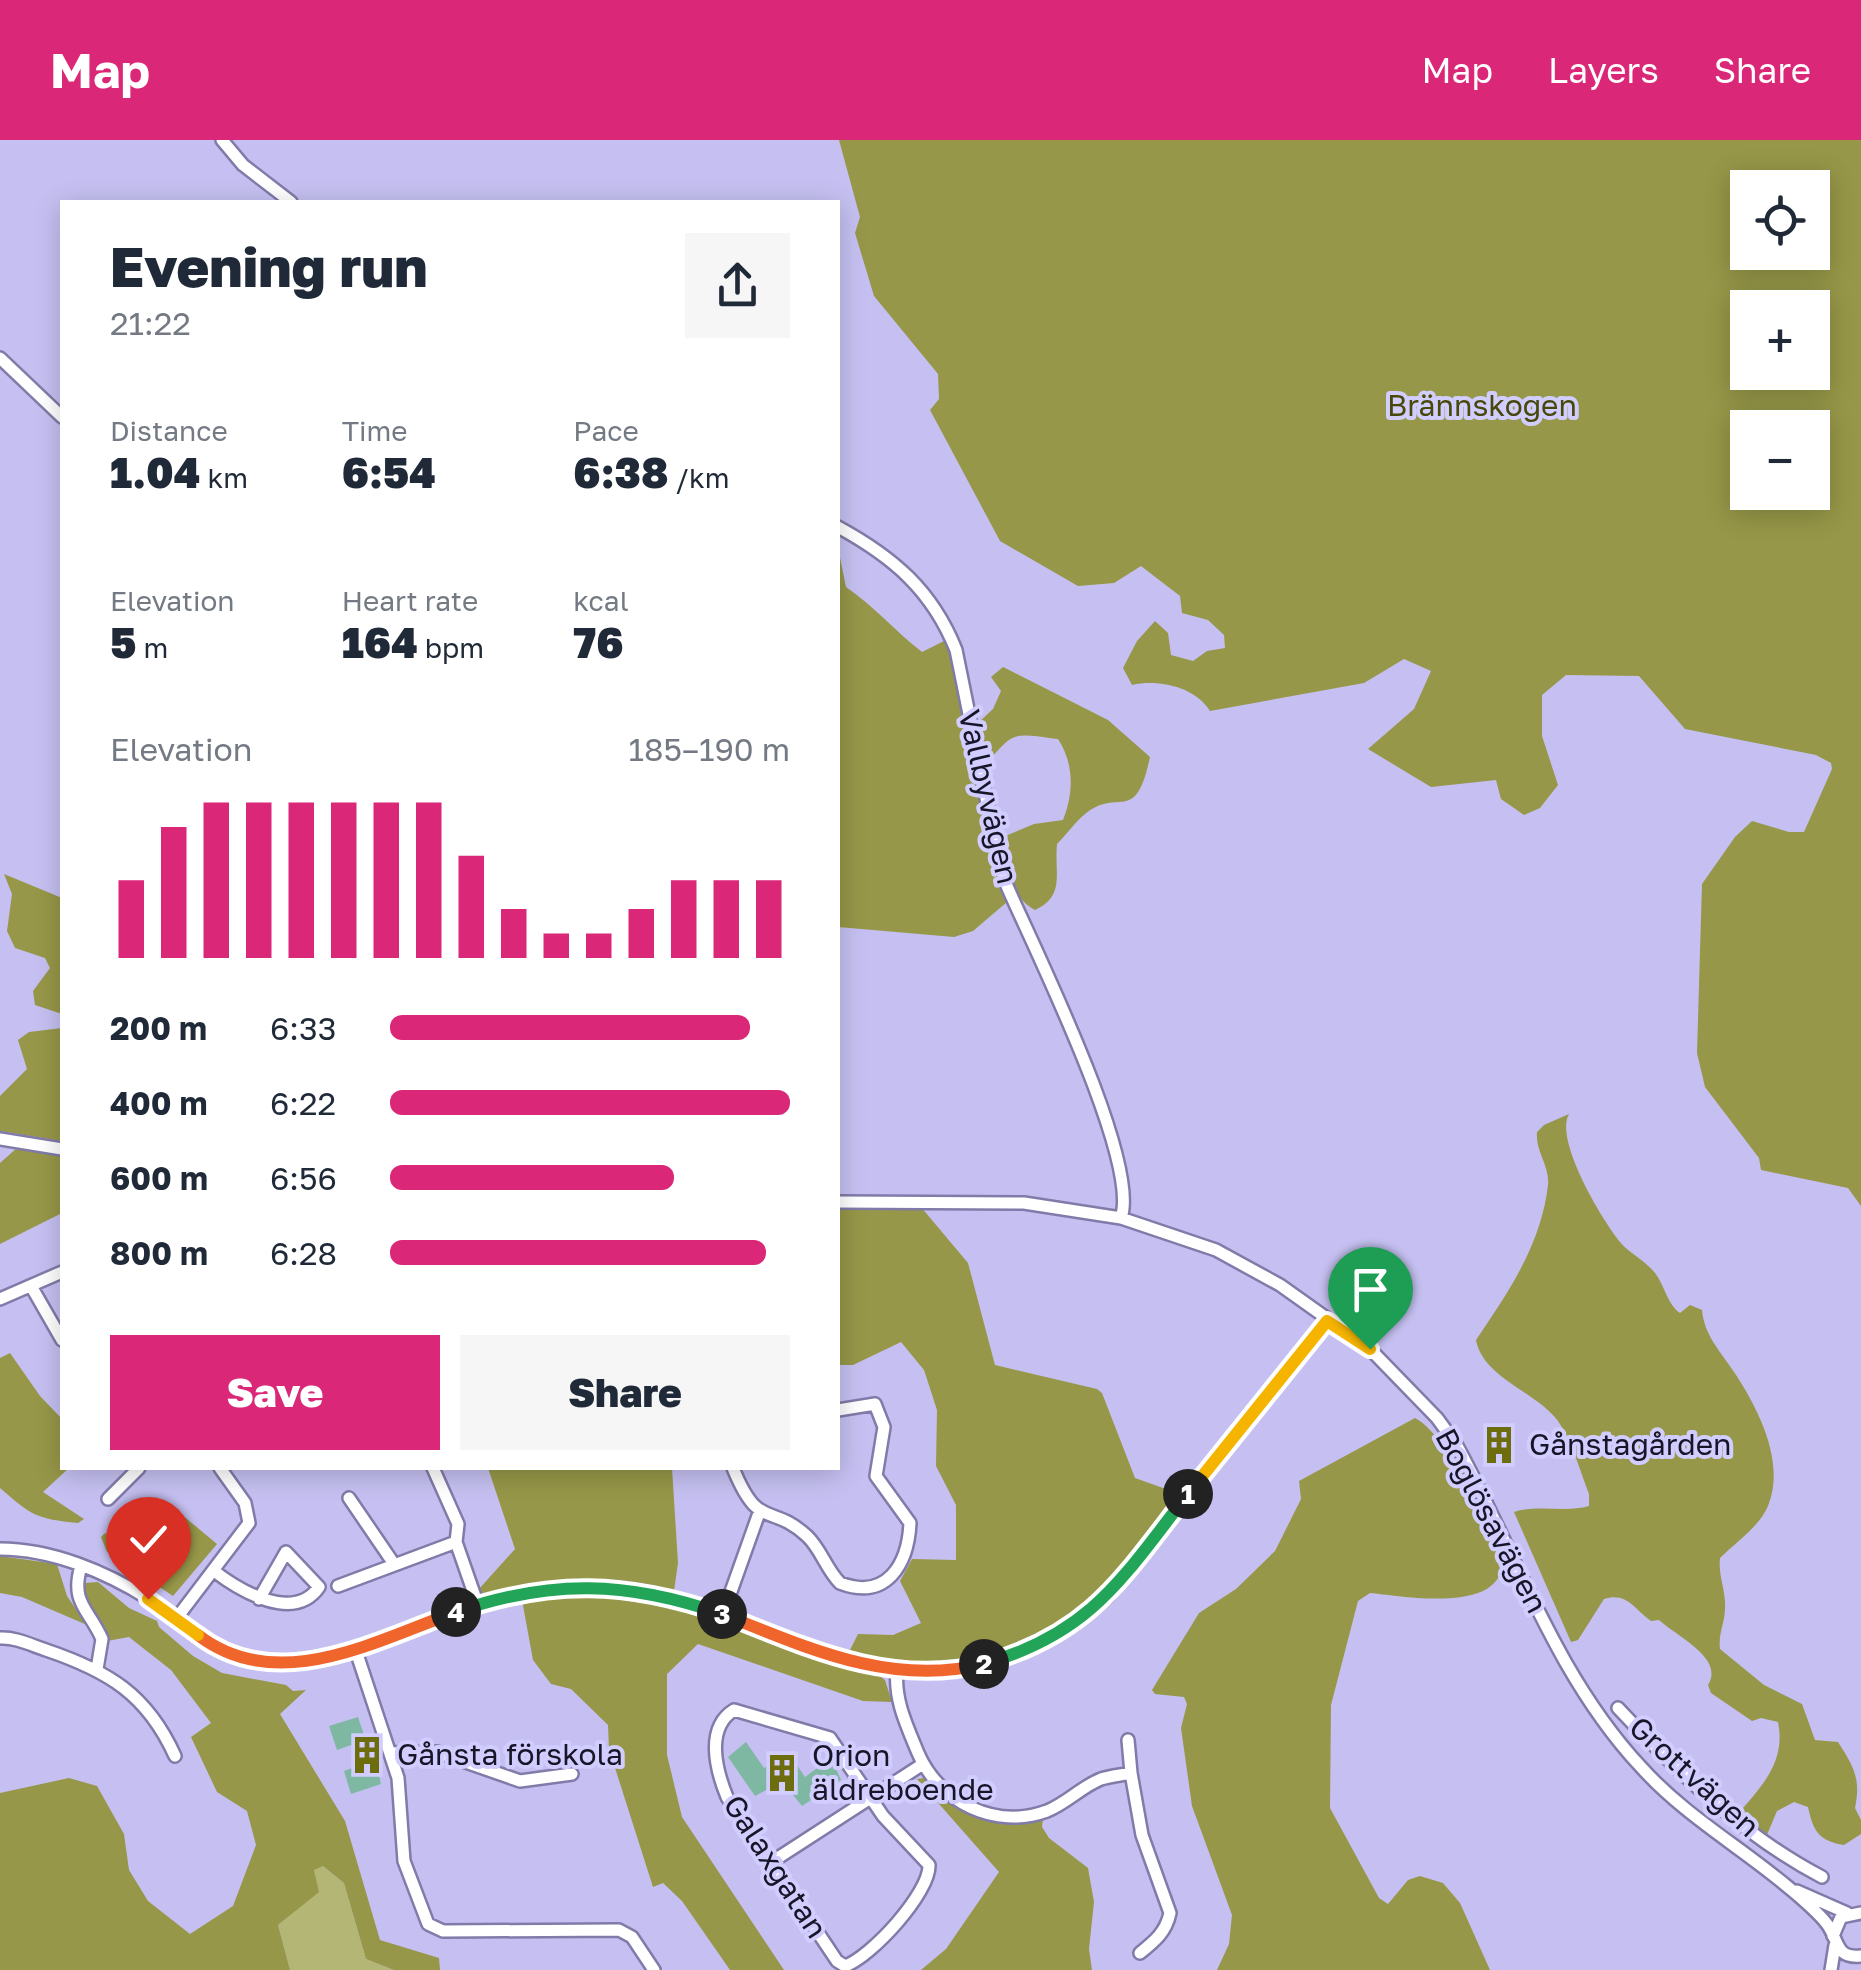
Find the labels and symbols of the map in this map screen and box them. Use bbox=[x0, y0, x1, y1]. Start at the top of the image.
park label: Brännskogen bbox=[1387, 387, 1577, 423]
street label: Vallbyvägen bbox=[951, 706, 1026, 887]
pin bbox=[1328, 1247, 1413, 1350]
street label: Boglösavägen bbox=[1428, 1422, 1556, 1619]
building icon: Gånstagården bbox=[1478, 1424, 1520, 1466]
place label: Gånstagården bbox=[1529, 1426, 1732, 1462]
pin: 1 bbox=[1163, 1469, 1213, 1519]
pin bbox=[106, 1497, 191, 1600]
pin: 4 bbox=[431, 1587, 481, 1637]
pin: 3 bbox=[697, 1589, 747, 1639]
pin: 2 bbox=[959, 1639, 1009, 1689]
street label: Grottvägen bbox=[1622, 1709, 1767, 1844]
building icon: Gånsta förskola bbox=[346, 1734, 388, 1776]
place label: Gånsta förskola bbox=[397, 1736, 623, 1772]
place label: Orion äldreboende bbox=[812, 1737, 994, 1807]
building icon: Orion äldreboende bbox=[761, 1752, 803, 1794]
street label: Galaxgatan bbox=[716, 1788, 835, 1945]

